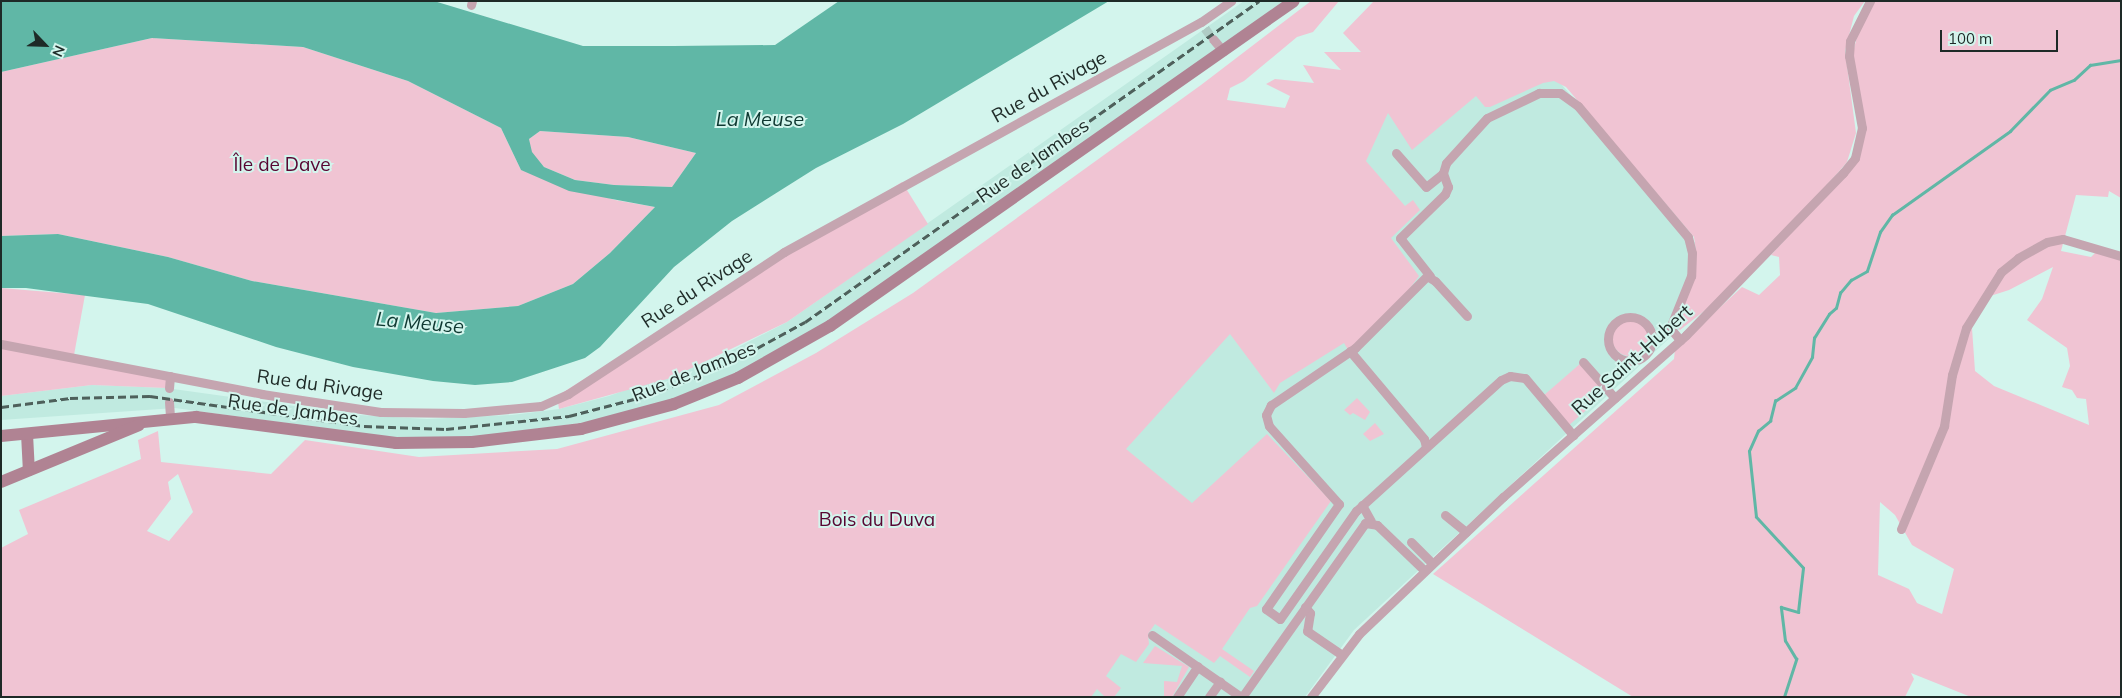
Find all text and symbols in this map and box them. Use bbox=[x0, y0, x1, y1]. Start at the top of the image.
north arrow bbox=[20, 20, 70, 70]
scale bar bbox=[1942, 20, 2060, 52]
text: 100 m bbox=[1948, 29, 1992, 48]
text: N bbox=[48, 43, 69, 60]
street label: Rue du Rivage bbox=[988, 46, 1110, 128]
water label: La Meuse bbox=[716, 106, 804, 130]
street label: Rue de Jambes bbox=[973, 114, 1093, 208]
park label: Île de Dave bbox=[233, 154, 331, 176]
street label: Rue du Rivage bbox=[637, 245, 757, 333]
street label: Rue Saint-Hubert bbox=[1567, 300, 1697, 420]
water label: La Meuse bbox=[375, 306, 465, 338]
street label: Rue de Jambes bbox=[629, 337, 759, 407]
street label: Rue du Rivage bbox=[255, 365, 385, 405]
street label: Rue de Jambes bbox=[226, 390, 360, 430]
park label: Bois du Duva bbox=[819, 509, 935, 531]

